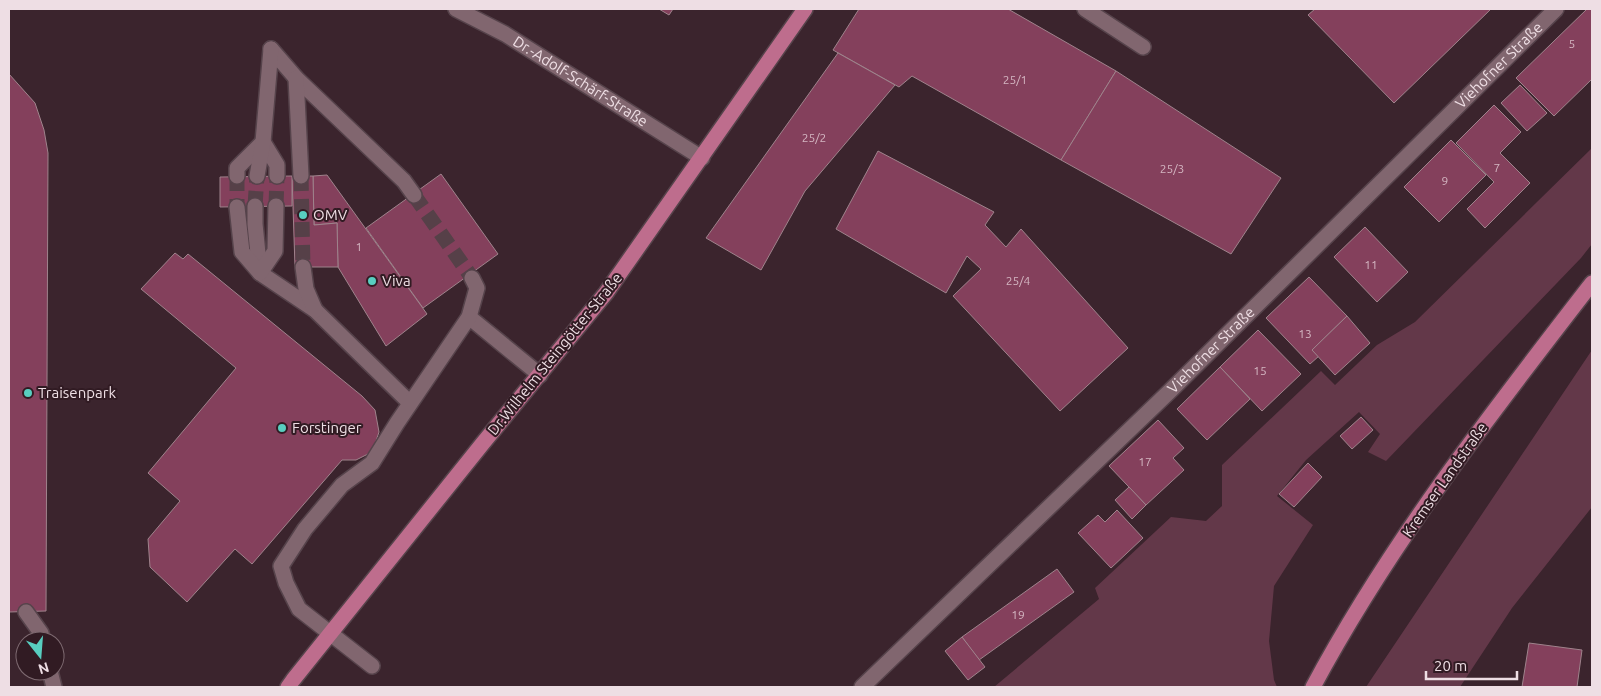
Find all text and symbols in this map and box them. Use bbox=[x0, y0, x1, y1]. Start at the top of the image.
street label: Viehofner Straße bbox=[1452, 18, 1546, 112]
street label: Dr.-Adolf-Schärf-Straße bbox=[510, 32, 651, 130]
house number: 5 bbox=[1569, 37, 1575, 50]
house number: 25/1 bbox=[1003, 73, 1027, 86]
house number: 25/2 bbox=[802, 131, 826, 144]
house number: 7 bbox=[1494, 161, 1500, 174]
house number: 25/3 bbox=[1160, 162, 1184, 175]
house number: 9 bbox=[1442, 174, 1448, 187]
place label: OMV bbox=[313, 206, 348, 223]
marker: OMV bbox=[297, 209, 309, 221]
house number: 1 bbox=[356, 240, 362, 253]
house number: 11 bbox=[1364, 258, 1378, 271]
street label: Dr.Wilhelm Steingötter-Straße bbox=[484, 269, 625, 438]
place label: Viva bbox=[382, 272, 411, 289]
house number: 25/4 bbox=[1006, 274, 1031, 287]
marker: Viva bbox=[366, 275, 378, 287]
street label: Viehofner Straße bbox=[1164, 303, 1258, 397]
house number: 13 bbox=[1298, 327, 1312, 340]
house number: 15 bbox=[1253, 364, 1267, 377]
place label: Traisenpark bbox=[38, 384, 116, 401]
marker: Traisenpark bbox=[22, 387, 34, 399]
place label: Forstinger bbox=[292, 419, 362, 436]
street label: Kremser Landstraße bbox=[1399, 419, 1490, 540]
marker: Forstinger bbox=[276, 422, 288, 434]
house number: 17 bbox=[1138, 455, 1152, 468]
house number: 19 bbox=[1011, 608, 1025, 621]
north arrow bbox=[15, 631, 65, 681]
scale bar bbox=[1426, 648, 1517, 680]
text: 20 m bbox=[1434, 657, 1467, 674]
text: N bbox=[36, 659, 51, 678]

